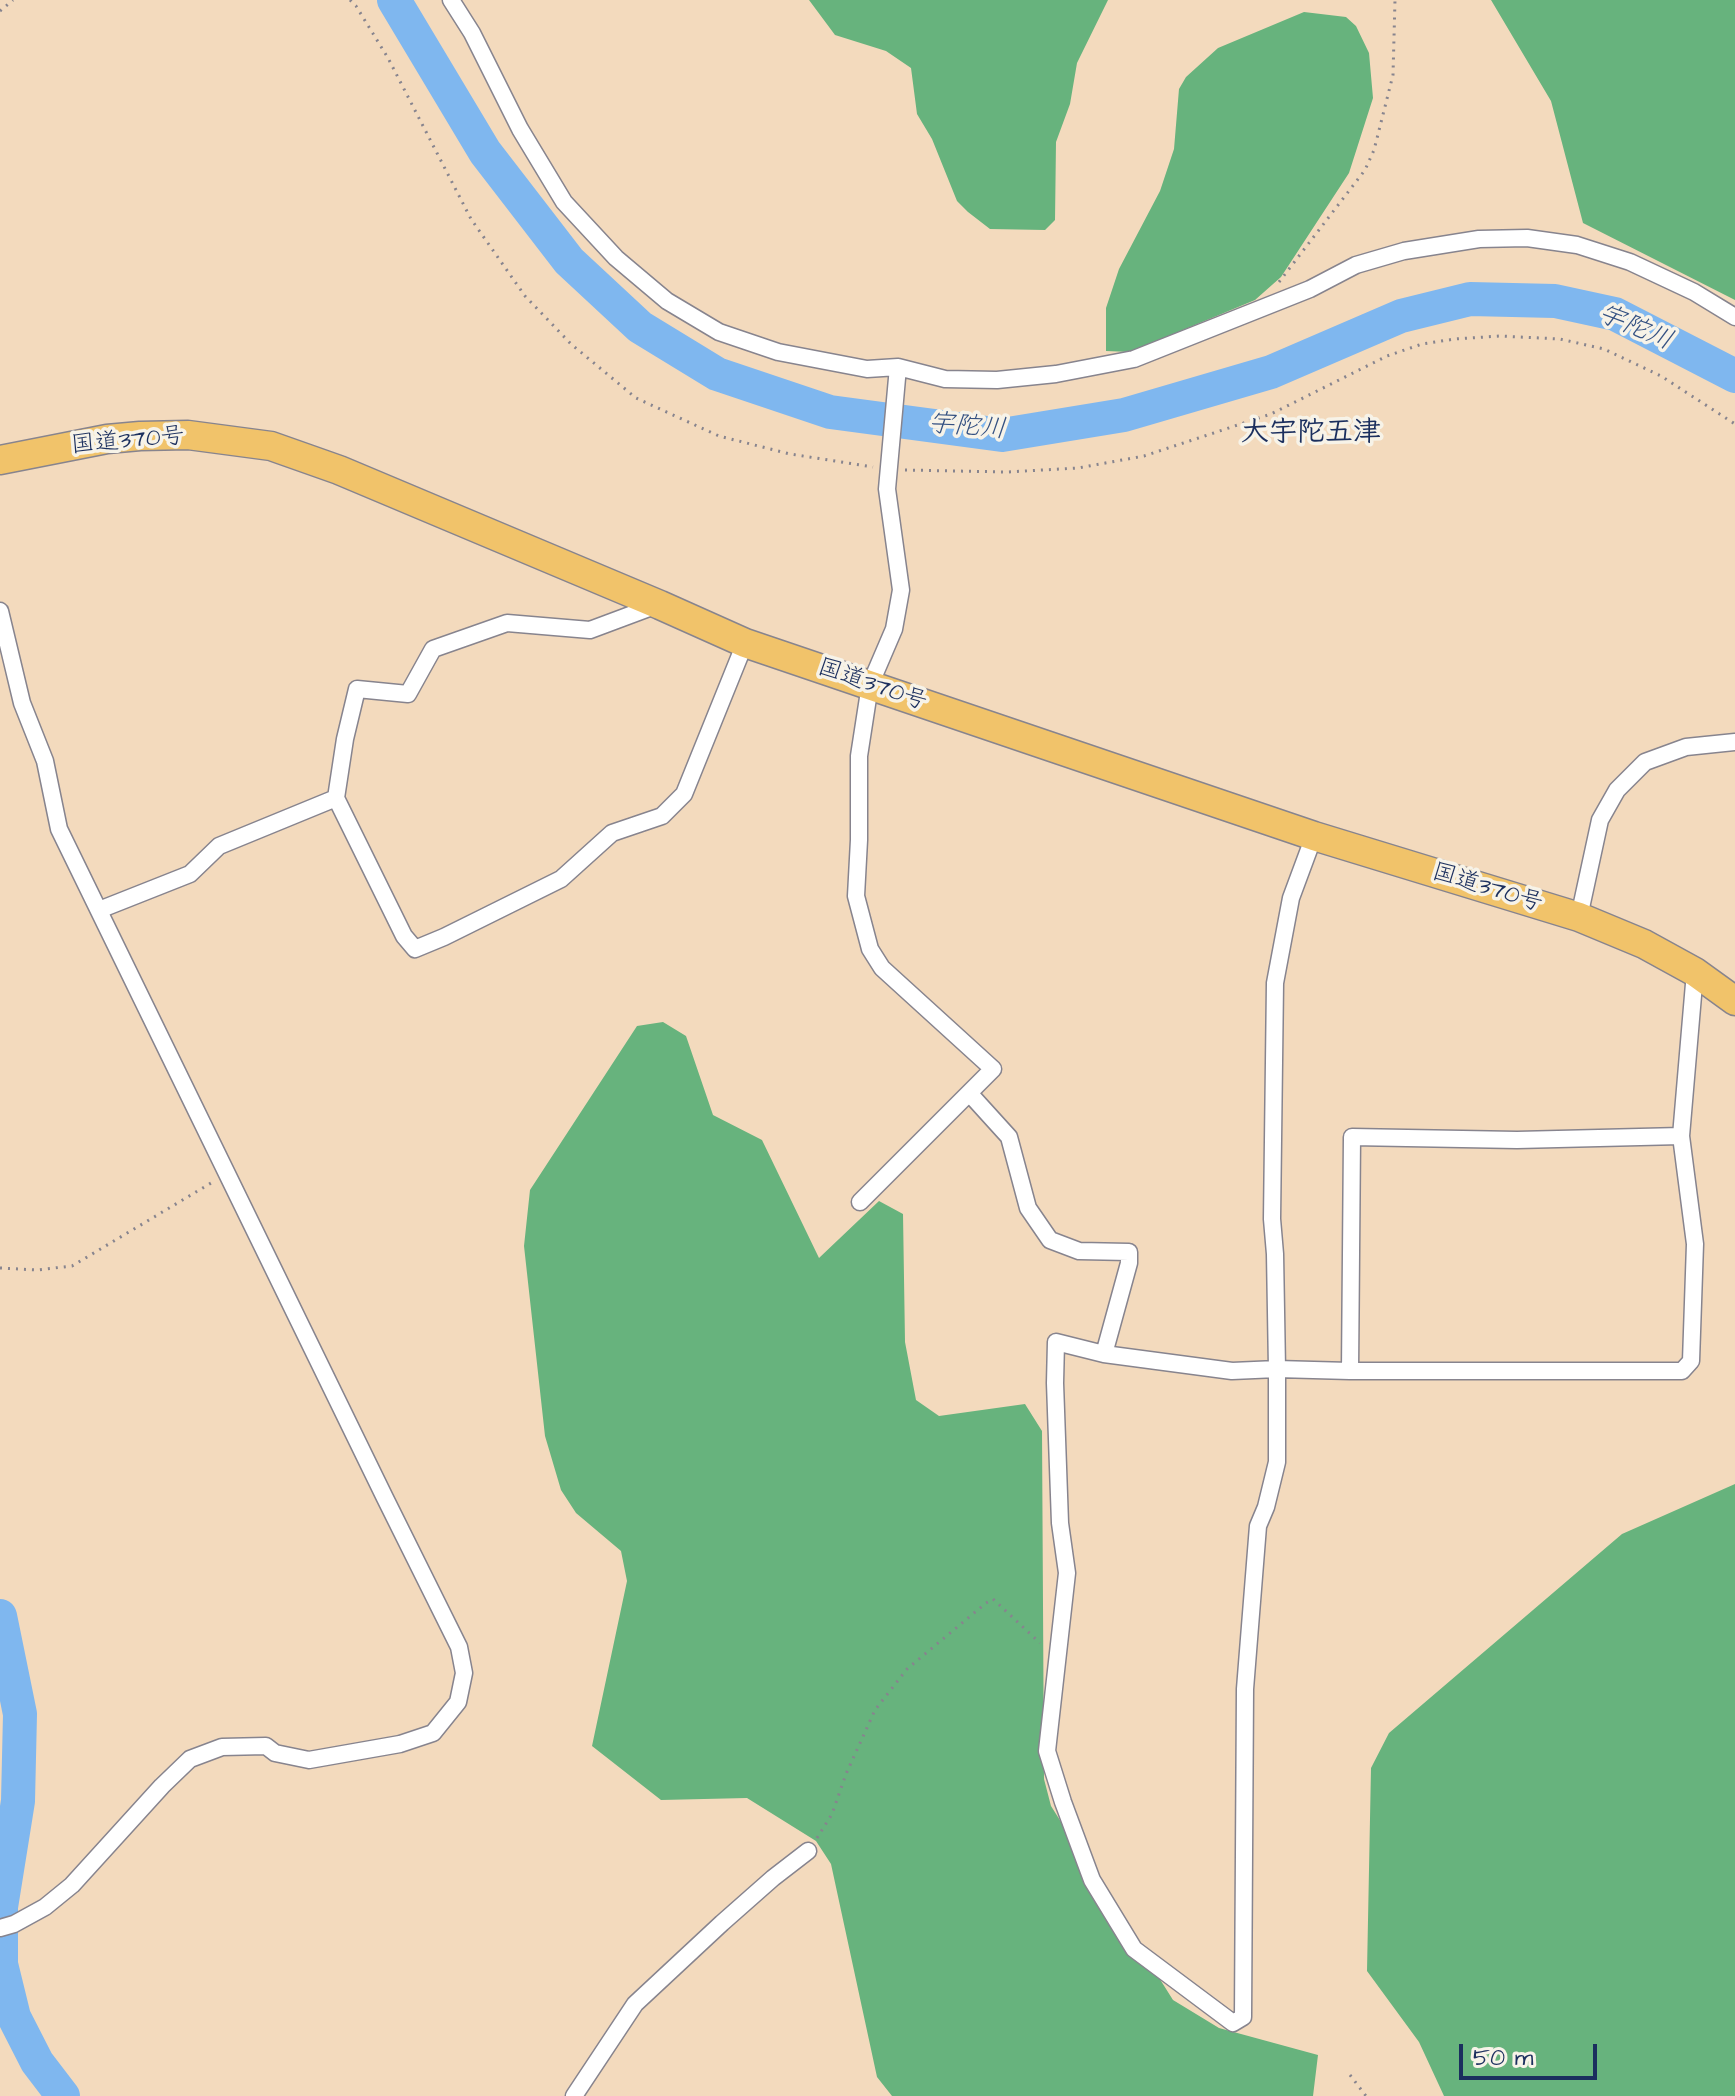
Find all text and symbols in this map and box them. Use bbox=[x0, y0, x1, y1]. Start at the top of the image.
water label: 宇陀川 bbox=[1593, 299, 1677, 359]
water label: 宇陀川 bbox=[927, 409, 1007, 447]
district label: 大宇陀五津 bbox=[1241, 417, 1381, 451]
street label: 国道370号 bbox=[70, 423, 186, 461]
street label: 国道370号 bbox=[813, 654, 931, 718]
street label: 国道370号 bbox=[1428, 859, 1546, 919]
scale bar bbox=[1463, 2028, 1601, 2078]
text: 50 m bbox=[1473, 2041, 1533, 2075]

